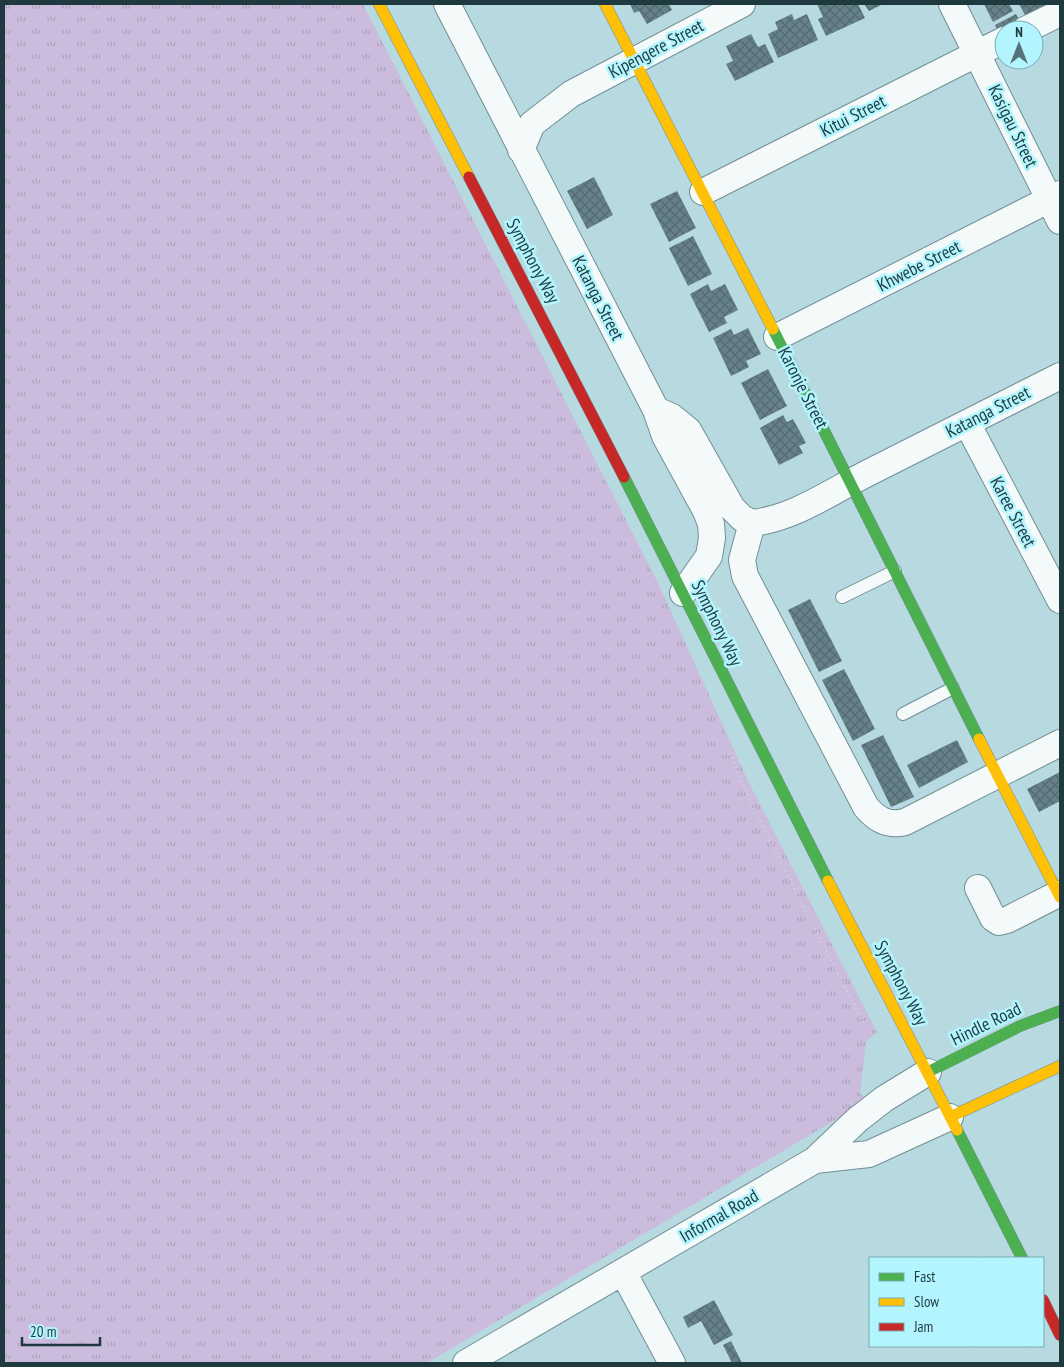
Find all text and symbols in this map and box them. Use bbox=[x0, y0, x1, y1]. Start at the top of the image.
street label: Kipengere Street bbox=[604, 14, 707, 83]
north arrow bbox=[994, 20, 1044, 70]
text: N bbox=[1015, 23, 1023, 41]
street label: Kasigau Street bbox=[983, 80, 1043, 171]
street label: Kitui Street bbox=[816, 89, 889, 142]
street label: Symphony Way bbox=[501, 214, 565, 307]
street label: Khwebe Street bbox=[873, 235, 965, 296]
street label: Katanga Street bbox=[567, 252, 630, 344]
street label: Karonje Street bbox=[773, 343, 834, 433]
street label: Katanga Street bbox=[942, 380, 1034, 443]
street label: Karee Street bbox=[985, 473, 1042, 551]
street label: Symphony Way bbox=[687, 576, 748, 670]
street label: Symphony Way bbox=[869, 936, 933, 1029]
street label: Hindle Road bbox=[947, 997, 1025, 1050]
street label: Informal Road bbox=[675, 1184, 762, 1247]
legend bbox=[869, 1257, 1044, 1347]
text: Fast bbox=[914, 1267, 935, 1286]
text: Slow bbox=[914, 1292, 939, 1311]
scale bar bbox=[22, 1314, 100, 1346]
text: Jam bbox=[913, 1317, 933, 1336]
text: 20 m bbox=[30, 1322, 56, 1341]

